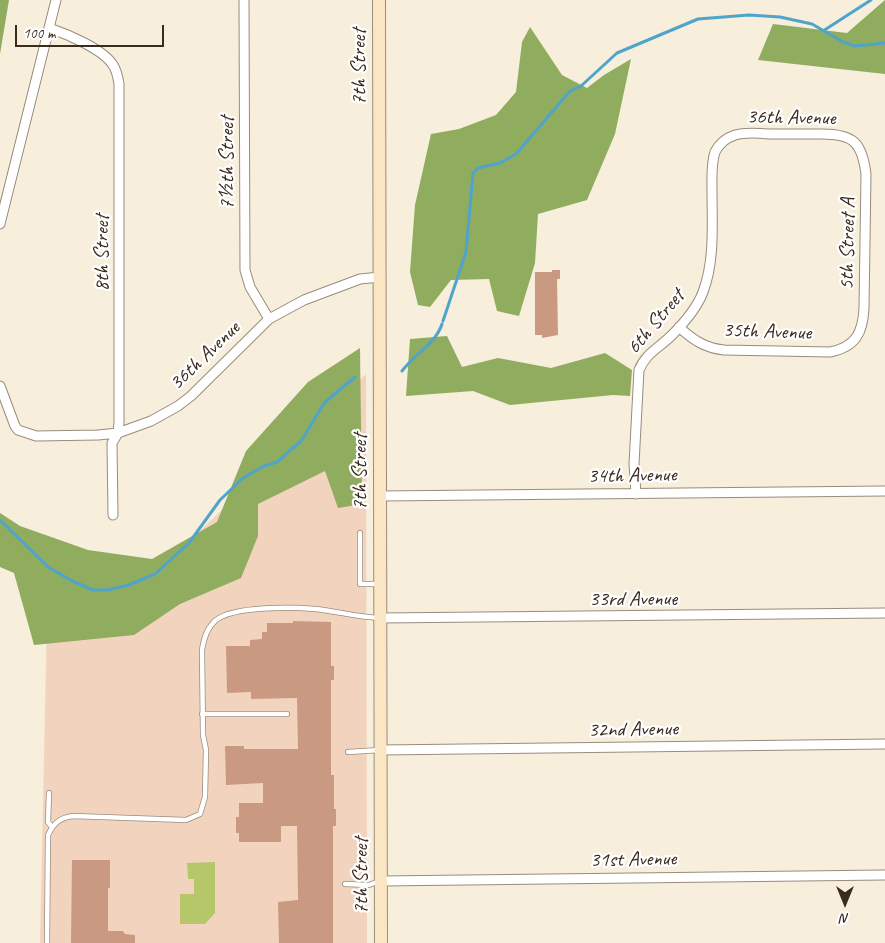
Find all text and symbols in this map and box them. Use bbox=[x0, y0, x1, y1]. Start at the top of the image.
scale bar bbox=[18, 15, 166, 47]
text: 100 m bbox=[23, 24, 55, 43]
street label: 7th Street bbox=[346, 29, 372, 105]
street label: 36th Avenue bbox=[746, 105, 836, 131]
street label: 7½th Street bbox=[214, 116, 240, 210]
street label: 5th Street A bbox=[835, 198, 861, 290]
street label: 8th Street bbox=[89, 215, 115, 291]
street label: 6th Street bbox=[622, 285, 690, 359]
street label: 36th Avenue bbox=[164, 316, 246, 396]
street label: 35th Avenue bbox=[722, 318, 812, 346]
street label: 7th Street bbox=[347, 434, 373, 510]
street label: 34th Avenue bbox=[587, 463, 677, 489]
street label: 33rd Avenue bbox=[589, 586, 677, 612]
street label: 32nd Avenue bbox=[588, 717, 678, 743]
street label: 7th Street bbox=[348, 838, 374, 914]
street label: 31st Avenue bbox=[590, 847, 676, 873]
north arrow bbox=[820, 878, 870, 928]
text: N bbox=[841, 910, 849, 927]

